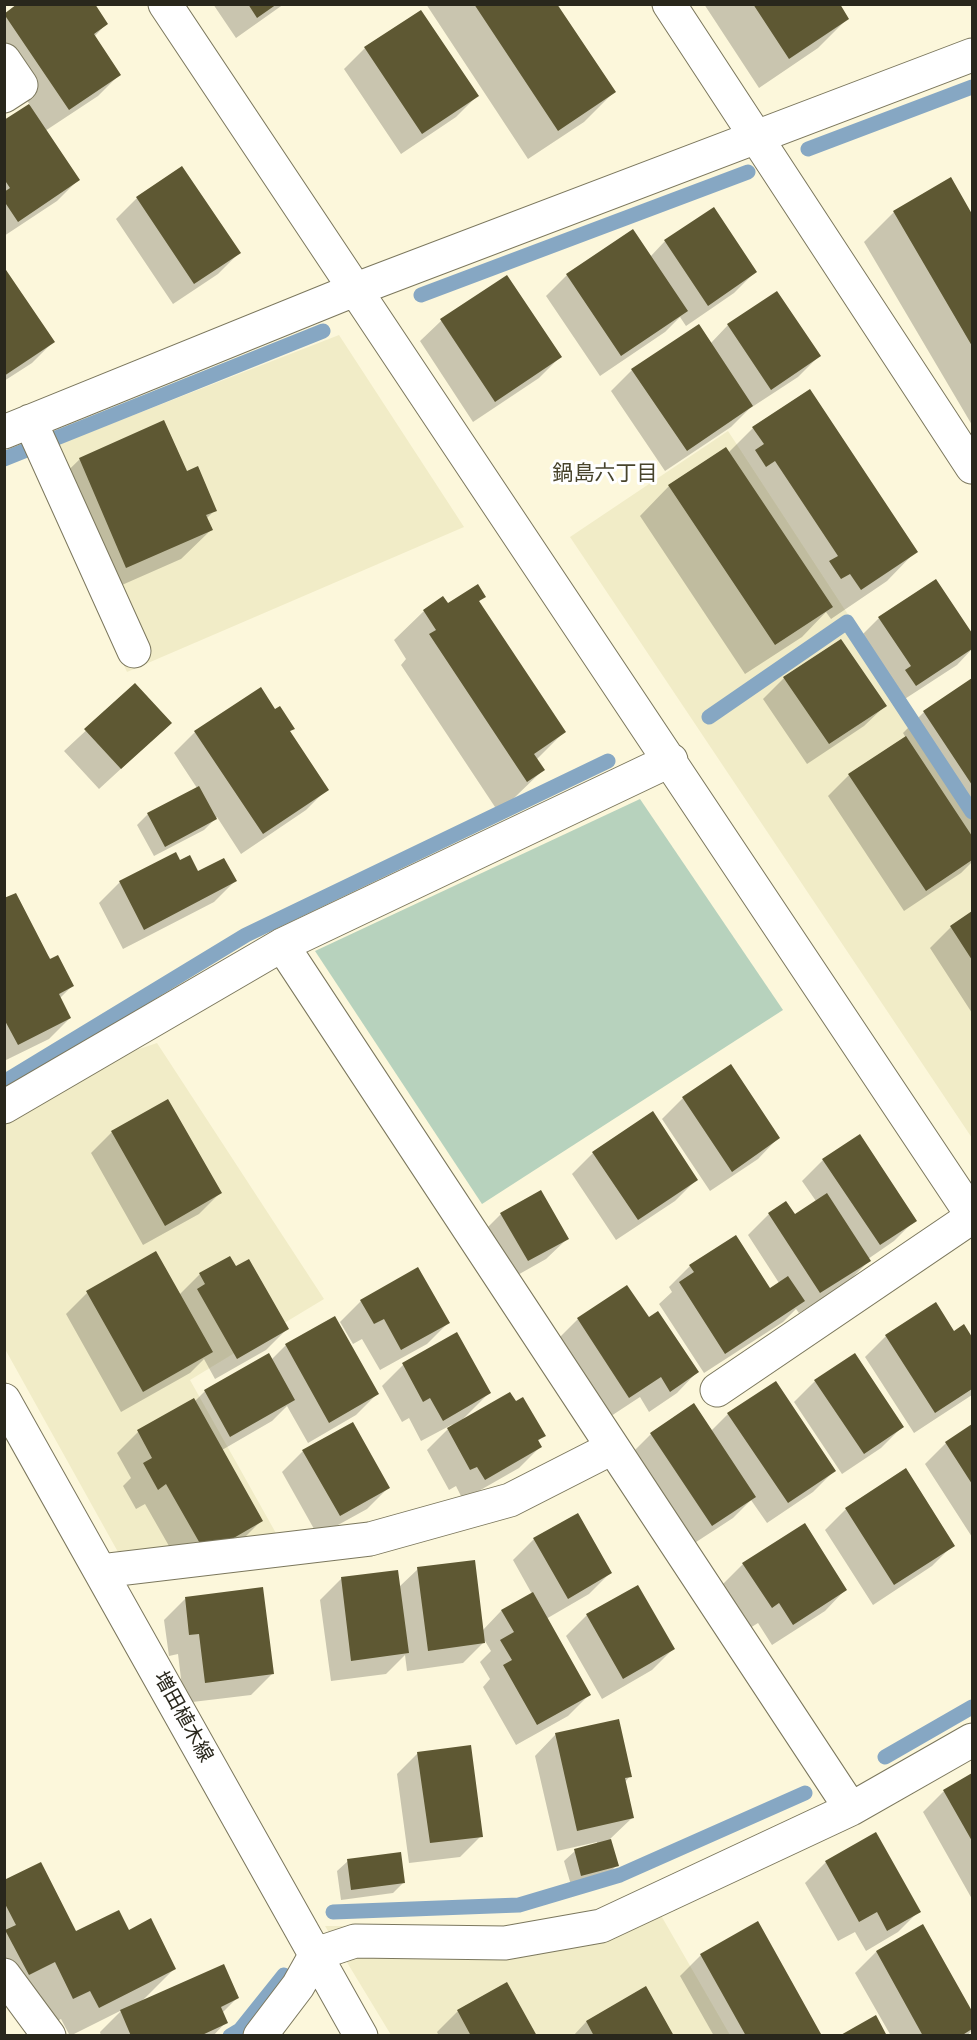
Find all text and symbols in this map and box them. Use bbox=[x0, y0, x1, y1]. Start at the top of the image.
district label: 鍋島六丁目 bbox=[553, 461, 657, 487]
street label: 増田植木線 bbox=[148, 1667, 218, 1767]

